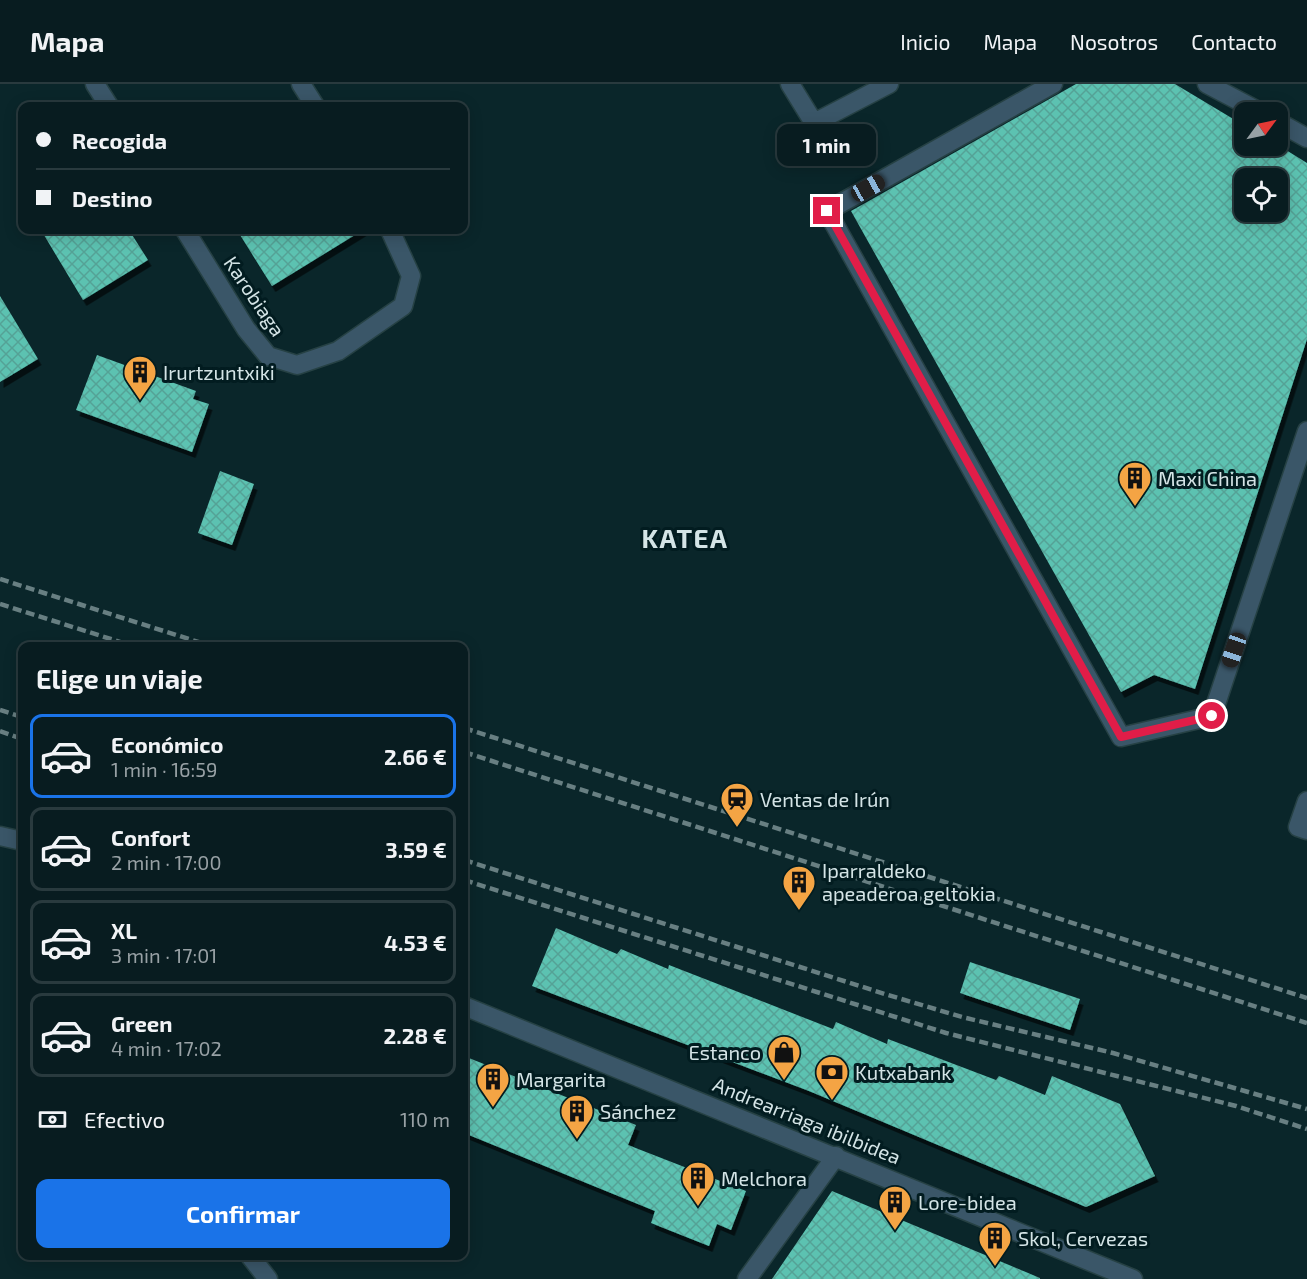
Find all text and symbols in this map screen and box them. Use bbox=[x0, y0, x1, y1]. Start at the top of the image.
text: Mapa bbox=[30, 24, 104, 58]
text: Inicio bbox=[900, 29, 950, 54]
text: Mapa bbox=[983, 29, 1037, 54]
text: Nosotros bbox=[1070, 29, 1158, 54]
text: Contacto bbox=[1191, 29, 1277, 54]
north arrow bbox=[1234, 102, 1288, 156]
map controls bbox=[1234, 102, 1288, 222]
callout: 1 min bbox=[778, 124, 876, 166]
text: Recogida bbox=[72, 127, 167, 153]
text: 1 min bbox=[802, 133, 851, 157]
button: locate bbox=[1234, 168, 1288, 222]
car bbox=[848, 171, 888, 205]
text: Destino bbox=[72, 185, 152, 211]
route end bbox=[813, 197, 840, 224]
street label: Karobiaga bbox=[220, 251, 290, 341]
building icon: Irurtzuntxiki bbox=[122, 354, 158, 401]
place label: Irurtzuntxiki bbox=[163, 360, 275, 384]
building icon: Maxi China bbox=[1117, 460, 1153, 507]
place label: Maxi China bbox=[1158, 466, 1257, 490]
district label: KATEA bbox=[641, 522, 729, 553]
car bbox=[1220, 630, 1248, 670]
text: Elige un viaje bbox=[36, 662, 203, 694]
route start bbox=[1198, 702, 1225, 729]
icon: car bbox=[39, 729, 93, 783]
text: Económico bbox=[111, 731, 223, 757]
text: 2.66 € bbox=[384, 743, 447, 769]
text: 1 min · 16:59 bbox=[111, 757, 217, 781]
station icon: Ventas de Irún bbox=[719, 781, 755, 828]
place label: Ventas de Irún bbox=[760, 787, 890, 811]
icon: car bbox=[39, 822, 93, 876]
text: Confort bbox=[111, 824, 190, 850]
text: 3.59 € bbox=[385, 836, 447, 862]
text: 2 min · 17:00 bbox=[111, 850, 221, 874]
place label: Iparraldeko apeaderoa geltokia bbox=[822, 858, 996, 905]
building icon: Iparraldeko apeaderoa geltokia bbox=[781, 864, 817, 911]
icon: car bbox=[39, 915, 93, 969]
text: XL bbox=[111, 917, 137, 943]
text: 4.53 € bbox=[384, 929, 447, 955]
text: 3 min · 17:01 bbox=[111, 943, 217, 967]
icon: car bbox=[39, 1008, 93, 1062]
text: Green bbox=[111, 1010, 173, 1036]
text: 2.28 € bbox=[383, 1022, 447, 1048]
shop icon: Estanco bbox=[766, 1034, 802, 1081]
text: 4 min · 17:02 bbox=[111, 1036, 222, 1060]
place label: Estanco bbox=[688, 1040, 761, 1064]
bank icon: Kutxabank bbox=[814, 1054, 850, 1101]
place label: Kutxabank bbox=[855, 1060, 951, 1084]
building icon: Margarita bbox=[475, 1061, 511, 1108]
place label: Margarita bbox=[516, 1067, 606, 1091]
street label: Andrearriaga ibilbidea bbox=[710, 1071, 904, 1169]
building icon: Sánchez bbox=[559, 1093, 595, 1140]
place label: Sánchez bbox=[600, 1099, 676, 1123]
icon: cash bbox=[36, 1103, 69, 1136]
text: Efectivo bbox=[84, 1106, 165, 1132]
text: 110 m bbox=[400, 1107, 450, 1131]
building icon: Melchora bbox=[680, 1160, 716, 1207]
place label: Melchora bbox=[721, 1166, 807, 1190]
button: Confirmar bbox=[36, 1179, 450, 1248]
building icon: Lore-bidea bbox=[877, 1184, 913, 1231]
place label: Lore-bidea bbox=[918, 1190, 1017, 1214]
building icon: Skol, Cervezas bbox=[977, 1220, 1013, 1267]
place label: Skol, Cervezas bbox=[1018, 1226, 1148, 1250]

